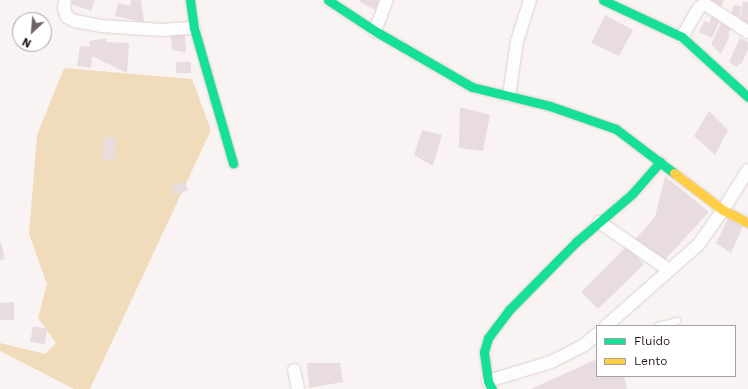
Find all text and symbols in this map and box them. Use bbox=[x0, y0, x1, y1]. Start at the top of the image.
north arrow bbox=[12, 12, 52, 52]
text: N bbox=[20, 35, 33, 50]
legend bbox=[596, 325, 736, 377]
text: Fluido bbox=[634, 334, 670, 348]
text: Lento bbox=[634, 354, 668, 368]

